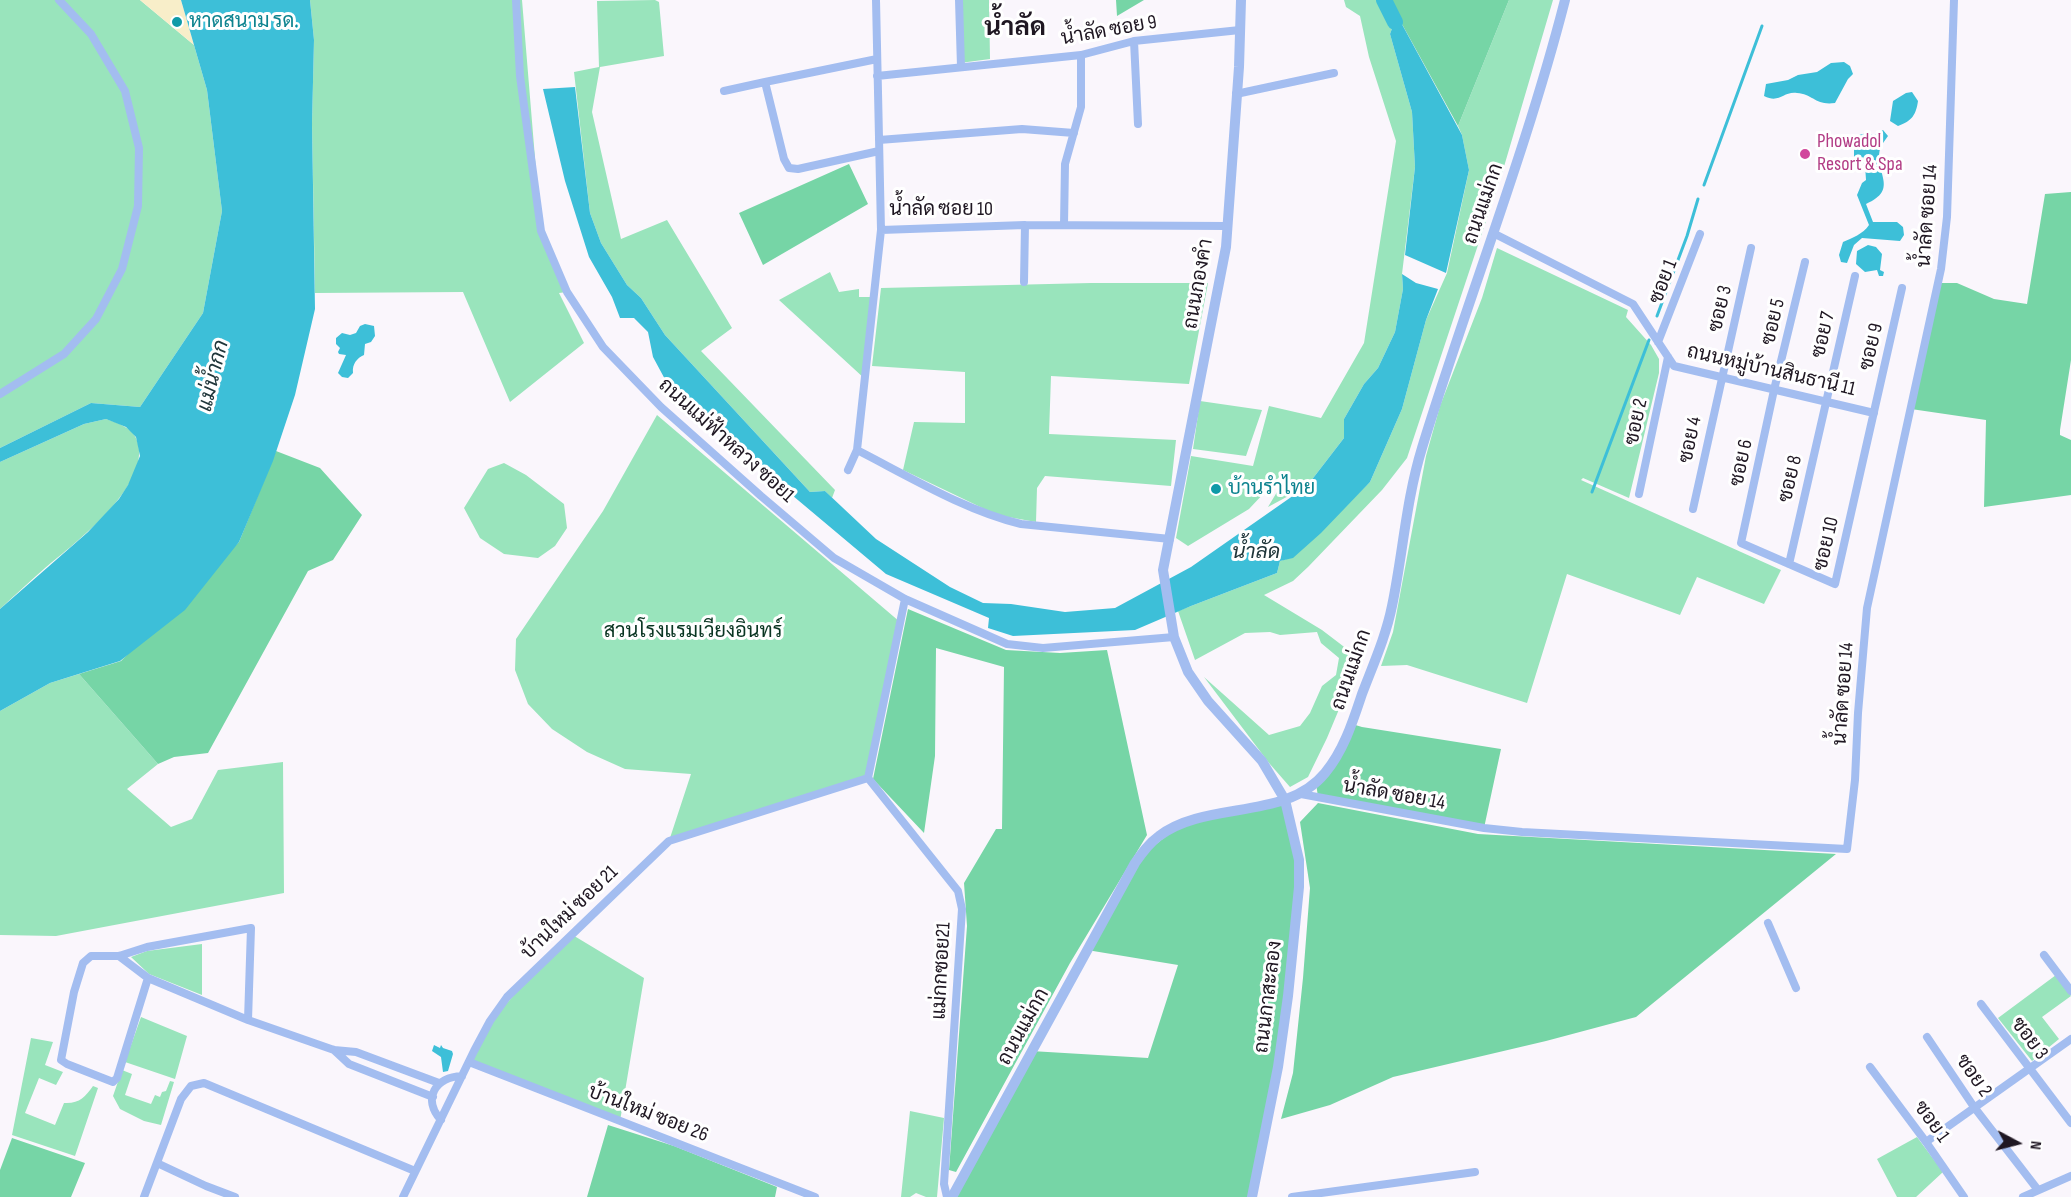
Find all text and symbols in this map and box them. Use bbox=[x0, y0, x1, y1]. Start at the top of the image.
place label: หาดสนาม รด. bbox=[189, 10, 298, 34]
street label: น้ำลัด ซอย 9 bbox=[1059, 11, 1159, 51]
district label: น้ำลัด bbox=[984, 12, 1046, 44]
marker: หาดสนาม รด. bbox=[170, 15, 184, 29]
place label: Phowadol Resort & Spa bbox=[1817, 130, 1903, 177]
marker: Phowadol Resort & Spa bbox=[1798, 147, 1812, 161]
street label: ถนนแม่กก bbox=[1459, 160, 1509, 248]
street label: น้ำลัด ซอย 14 bbox=[1912, 164, 1944, 268]
street label: น้ำลัด ซอย 10 bbox=[889, 198, 993, 222]
street label: ถนนกองคำ bbox=[1179, 237, 1219, 331]
street label: ซอย 1 bbox=[1645, 256, 1683, 308]
street label: ซอย 3 bbox=[1704, 283, 1738, 335]
street label: ซอย 5 bbox=[1757, 297, 1791, 347]
street label: ซอย 7 bbox=[1807, 310, 1841, 360]
street label: ซอย 9 bbox=[1855, 321, 1889, 373]
water label: แม่น้ำกก bbox=[193, 338, 235, 414]
street label: ถนนหมู่บ้านสินธานี 11 bbox=[1684, 340, 1858, 402]
street label: ถนนแม่ฟ้าหลวง ซอย1 bbox=[653, 374, 799, 508]
street label: ซอย 2 bbox=[1620, 397, 1654, 447]
street label: ซอย 4 bbox=[1674, 414, 1708, 466]
street label: ซอย 6 bbox=[1725, 437, 1759, 489]
street label: ซอย 8 bbox=[1774, 453, 1808, 505]
place label: บ้านรำไทย bbox=[1228, 477, 1315, 501]
marker: บ้านรำไทย bbox=[1209, 482, 1223, 496]
street label: ซอย 10 bbox=[1809, 515, 1845, 573]
water label: น้ำลัด bbox=[1232, 540, 1280, 566]
park label: สวนโรงแรมเวียงอินทร์ bbox=[604, 620, 782, 644]
street label: ถนนแม่กก bbox=[1327, 626, 1377, 714]
street label: น้ำลัด ซอย 14 bbox=[1828, 642, 1860, 746]
street label: น้ำลัด ซอย 14 bbox=[1341, 774, 1447, 816]
street label: บ้านใหม่ ซอย 21 bbox=[517, 861, 623, 965]
street label: แม่กกซอย21 bbox=[927, 922, 957, 1020]
street label: ถนนกาสะลอง bbox=[1250, 939, 1288, 1055]
street label: ถนนแม่กก bbox=[993, 984, 1055, 1070]
street label: ซอย 3 bbox=[2005, 1013, 2053, 1065]
street label: ซอย 2 bbox=[1950, 1050, 1996, 1102]
street label: บ้านใหม่ ซอย 26 bbox=[585, 1080, 711, 1148]
street label: ซอย 1 bbox=[1908, 1096, 1954, 1148]
north arrow bbox=[1987, 1113, 2047, 1173]
text: N bbox=[2025, 1140, 2045, 1151]

